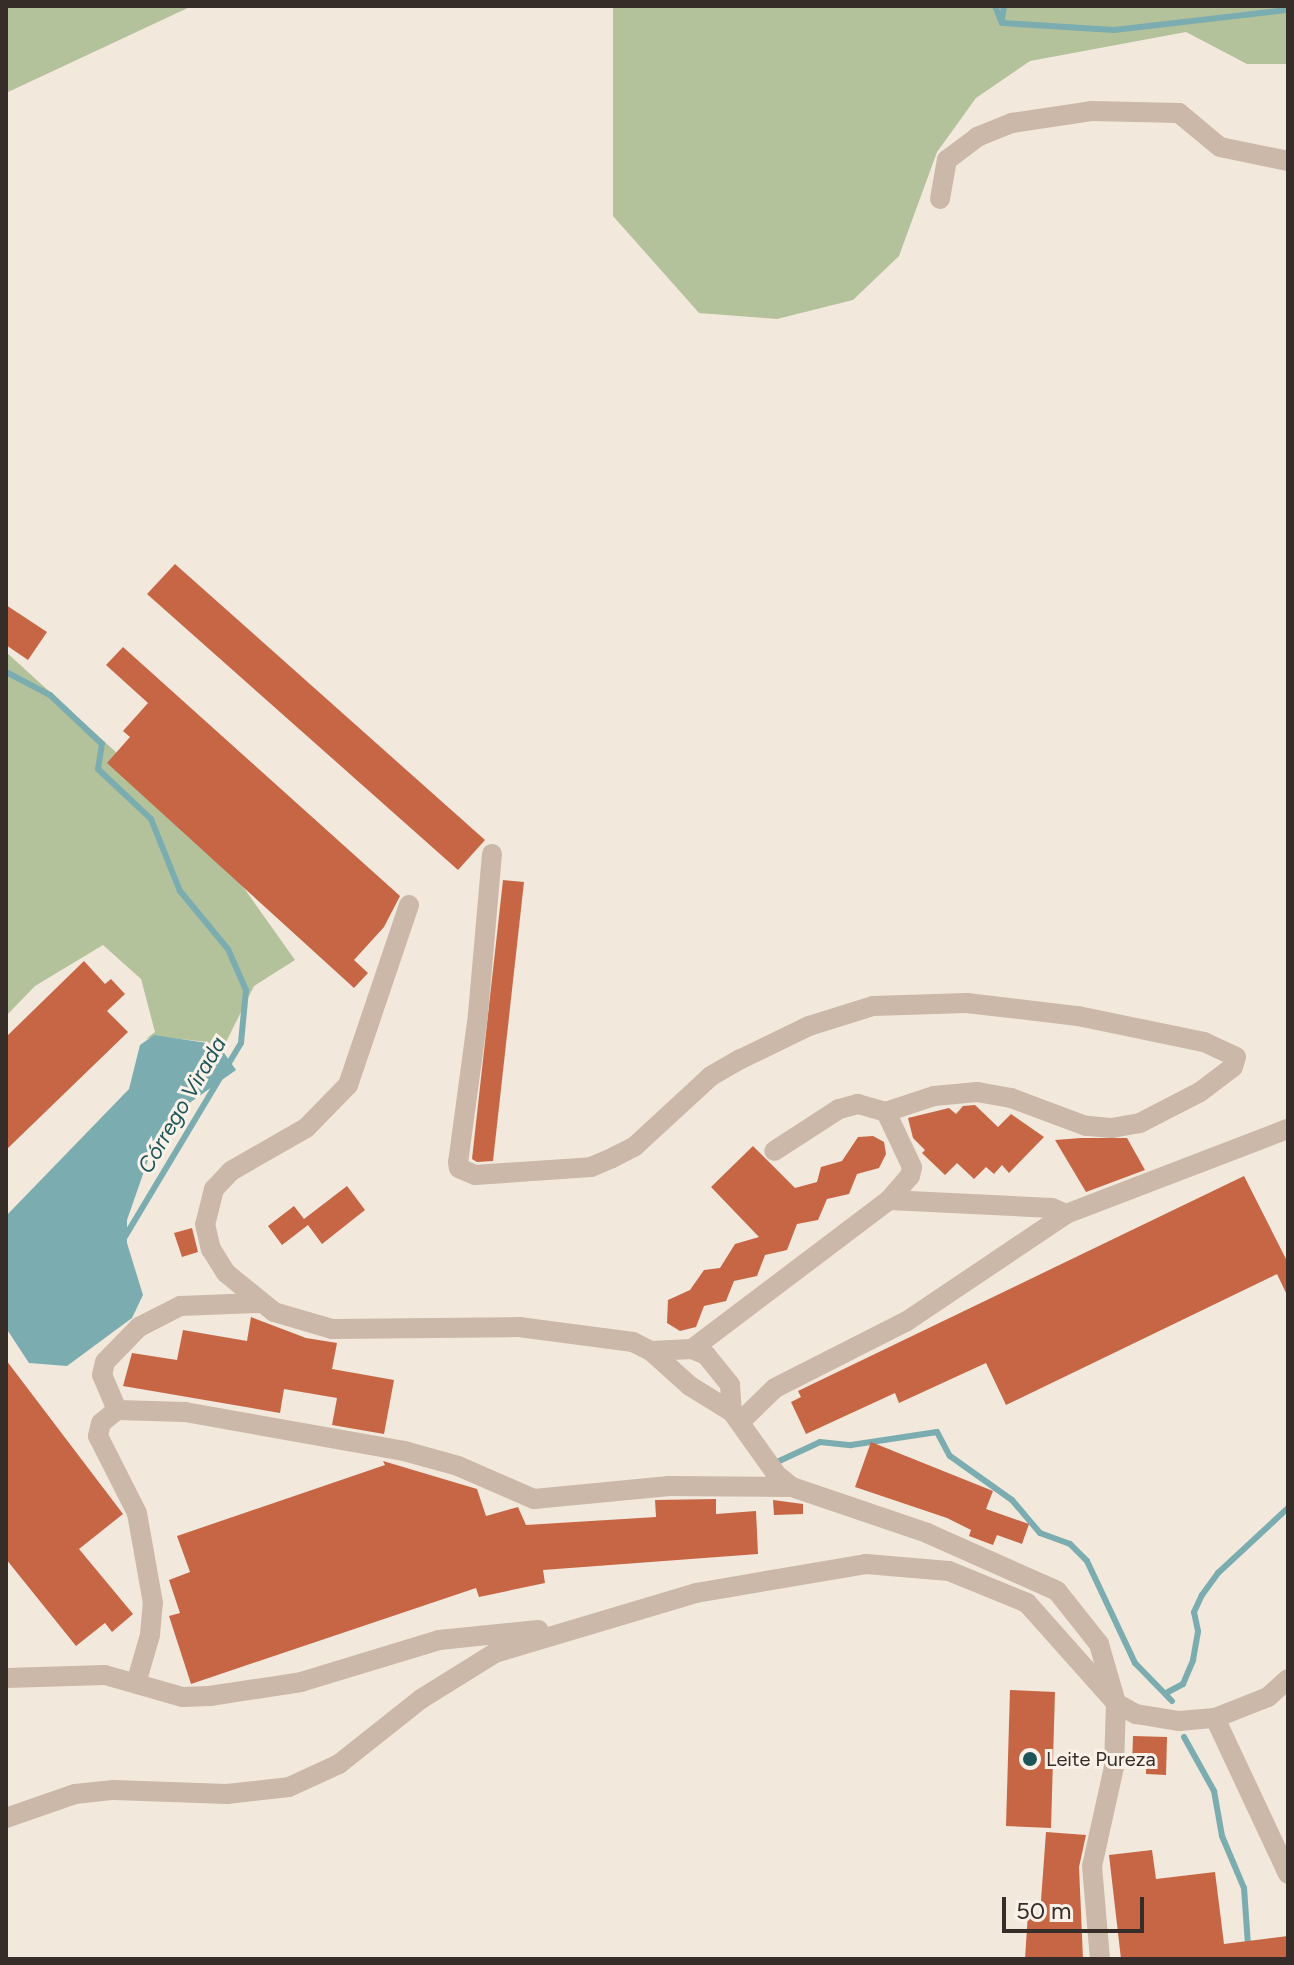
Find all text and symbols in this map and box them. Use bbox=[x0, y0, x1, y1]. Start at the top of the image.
water label: Córrego Virada bbox=[132, 1032, 232, 1178]
place label: Leite Pureza bbox=[1046, 1747, 1156, 1771]
marker: Leite Pureza bbox=[1021, 1750, 1039, 1768]
scale bar bbox=[1006, 1881, 1148, 1931]
text: 50 m bbox=[1016, 1896, 1072, 1925]

